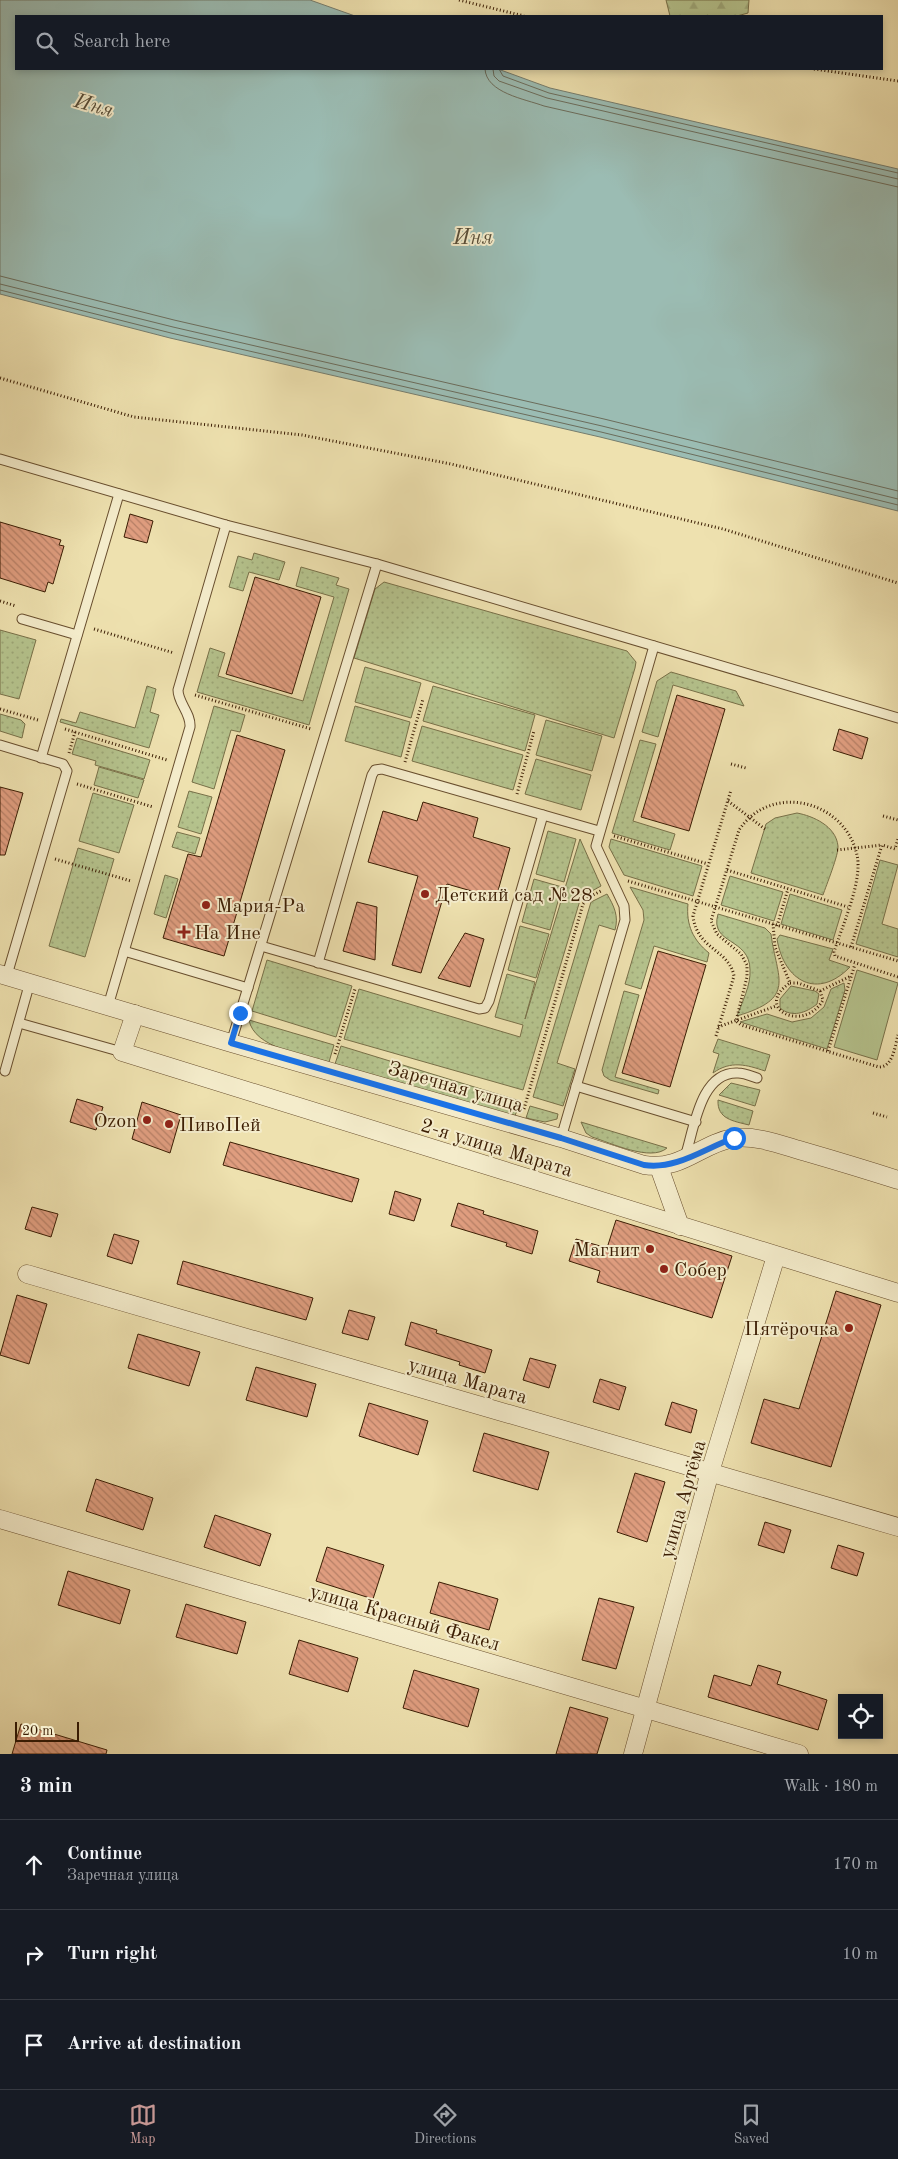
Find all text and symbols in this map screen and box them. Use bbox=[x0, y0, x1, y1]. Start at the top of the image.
search box bbox=[15, 15, 883, 70]
icon: search bbox=[33, 29, 61, 57]
text: Search here bbox=[73, 33, 170, 52]
water label: Иня bbox=[70, 91, 116, 122]
water label: Иня bbox=[452, 228, 493, 249]
place label: Детский сад №28 bbox=[435, 886, 593, 906]
marker: Детский сад №28 bbox=[419, 888, 431, 900]
place label: Мария-Ра bbox=[216, 897, 305, 917]
marker: Мария-Ра bbox=[200, 899, 212, 911]
place label: На Ине bbox=[194, 924, 261, 944]
marker: На Ине bbox=[178, 926, 190, 938]
route end bbox=[229, 1002, 252, 1025]
street label: Заречная улица bbox=[385, 1059, 526, 1117]
place label: Ozon bbox=[93, 1112, 137, 1132]
marker: Ozon bbox=[141, 1114, 153, 1126]
place label: ПивоПей bbox=[179, 1116, 261, 1136]
street label: 2-я улица Марата bbox=[418, 1116, 575, 1182]
marker: ПивоПей bbox=[163, 1118, 175, 1130]
route start bbox=[723, 1127, 746, 1150]
place label: Магнит bbox=[573, 1241, 640, 1261]
marker: Магнит bbox=[644, 1243, 656, 1255]
place label: Собер bbox=[674, 1261, 727, 1281]
marker: Собер bbox=[658, 1263, 670, 1275]
place label: Пятёрочка bbox=[744, 1320, 839, 1340]
marker: Пятёрочка bbox=[843, 1322, 855, 1334]
street label: улица Марата bbox=[406, 1355, 529, 1409]
street label: улица Артёма bbox=[657, 1438, 710, 1561]
street label: улица Красный Факел bbox=[307, 1582, 502, 1656]
map controls bbox=[838, 1694, 883, 1739]
button: locate bbox=[838, 1694, 883, 1739]
scale bar bbox=[15, 1719, 79, 1742]
text: 20 m bbox=[22, 1724, 53, 1738]
text: 3 min bbox=[20, 1776, 73, 1797]
text: Walk · 180 m bbox=[783, 1779, 878, 1795]
text: Continue bbox=[67, 1845, 142, 1864]
icon: ahead bbox=[20, 1851, 48, 1879]
text: 170 m bbox=[833, 1857, 878, 1873]
text: Заречная улица bbox=[67, 1868, 179, 1884]
icon: right bbox=[20, 1941, 48, 1969]
text: Turn right bbox=[67, 1945, 157, 1964]
text: 10 m bbox=[842, 1947, 878, 1963]
icon: arrive bbox=[20, 2031, 48, 2059]
text: Arrive at destination bbox=[67, 2035, 241, 2054]
tab: Map bbox=[129, 2101, 157, 2148]
tab: Directions bbox=[414, 2101, 476, 2148]
tab: Saved bbox=[734, 2101, 769, 2148]

